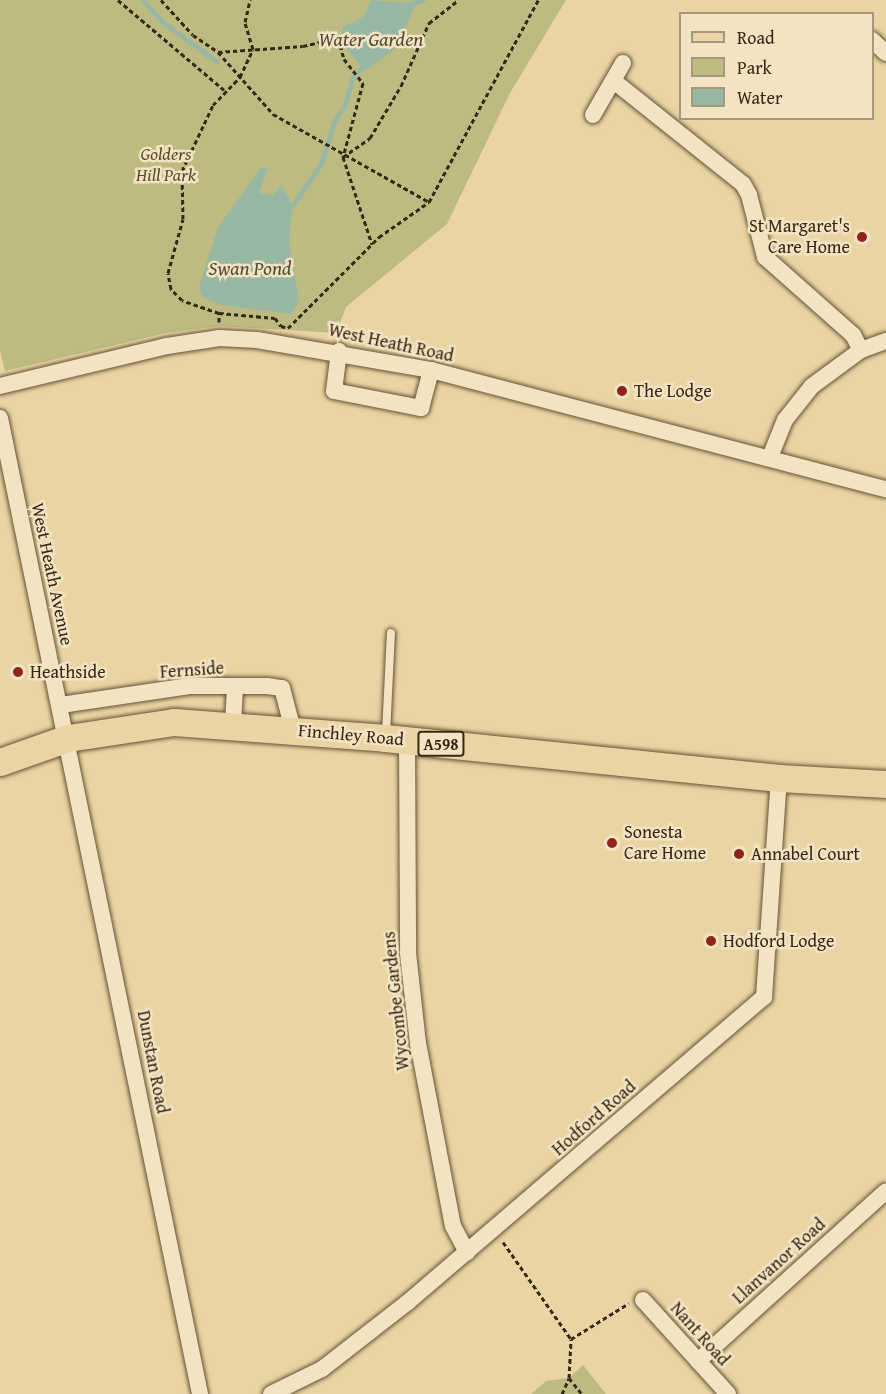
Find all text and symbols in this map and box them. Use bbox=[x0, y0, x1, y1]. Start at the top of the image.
legend bbox=[679, 12, 874, 120]
text: Road bbox=[737, 24, 775, 51]
water label: Water Garden bbox=[319, 26, 423, 50]
text: Park bbox=[737, 54, 772, 81]
text: Water bbox=[737, 84, 782, 111]
park label: Golders Hill Park bbox=[136, 144, 196, 186]
place label: St Margaret's Care Home bbox=[749, 216, 850, 258]
marker: St Margaret's Care Home bbox=[855, 230, 869, 244]
water label: Swan Pond bbox=[208, 255, 292, 279]
street label: West Heath Road bbox=[326, 319, 456, 367]
place label: The Lodge bbox=[634, 380, 712, 402]
marker: The Lodge bbox=[615, 384, 629, 398]
street label: West Heath Avenue bbox=[26, 501, 78, 647]
street label: Fernside bbox=[159, 657, 225, 683]
place label: Heathside bbox=[30, 661, 106, 683]
marker: Heathside bbox=[11, 665, 25, 679]
street label: Finchley Road bbox=[297, 720, 405, 750]
road number: A598 bbox=[417, 731, 465, 757]
place label: Sonesta Care Home bbox=[624, 822, 706, 864]
marker: Sonesta Care Home bbox=[605, 836, 619, 850]
place label: Annabel Court bbox=[751, 843, 860, 865]
marker: Annabel Court bbox=[732, 847, 746, 861]
street label: Wycombe Gardens bbox=[378, 930, 414, 1072]
place label: Hodford Lodge bbox=[723, 930, 834, 952]
marker: Hodford Lodge bbox=[704, 934, 718, 948]
street label: Dunstan Road bbox=[132, 1009, 174, 1115]
street label: Hodford Road bbox=[548, 1076, 640, 1160]
street label: Llanvanor Road bbox=[728, 1214, 830, 1308]
street label: Nant Road bbox=[666, 1298, 734, 1370]

